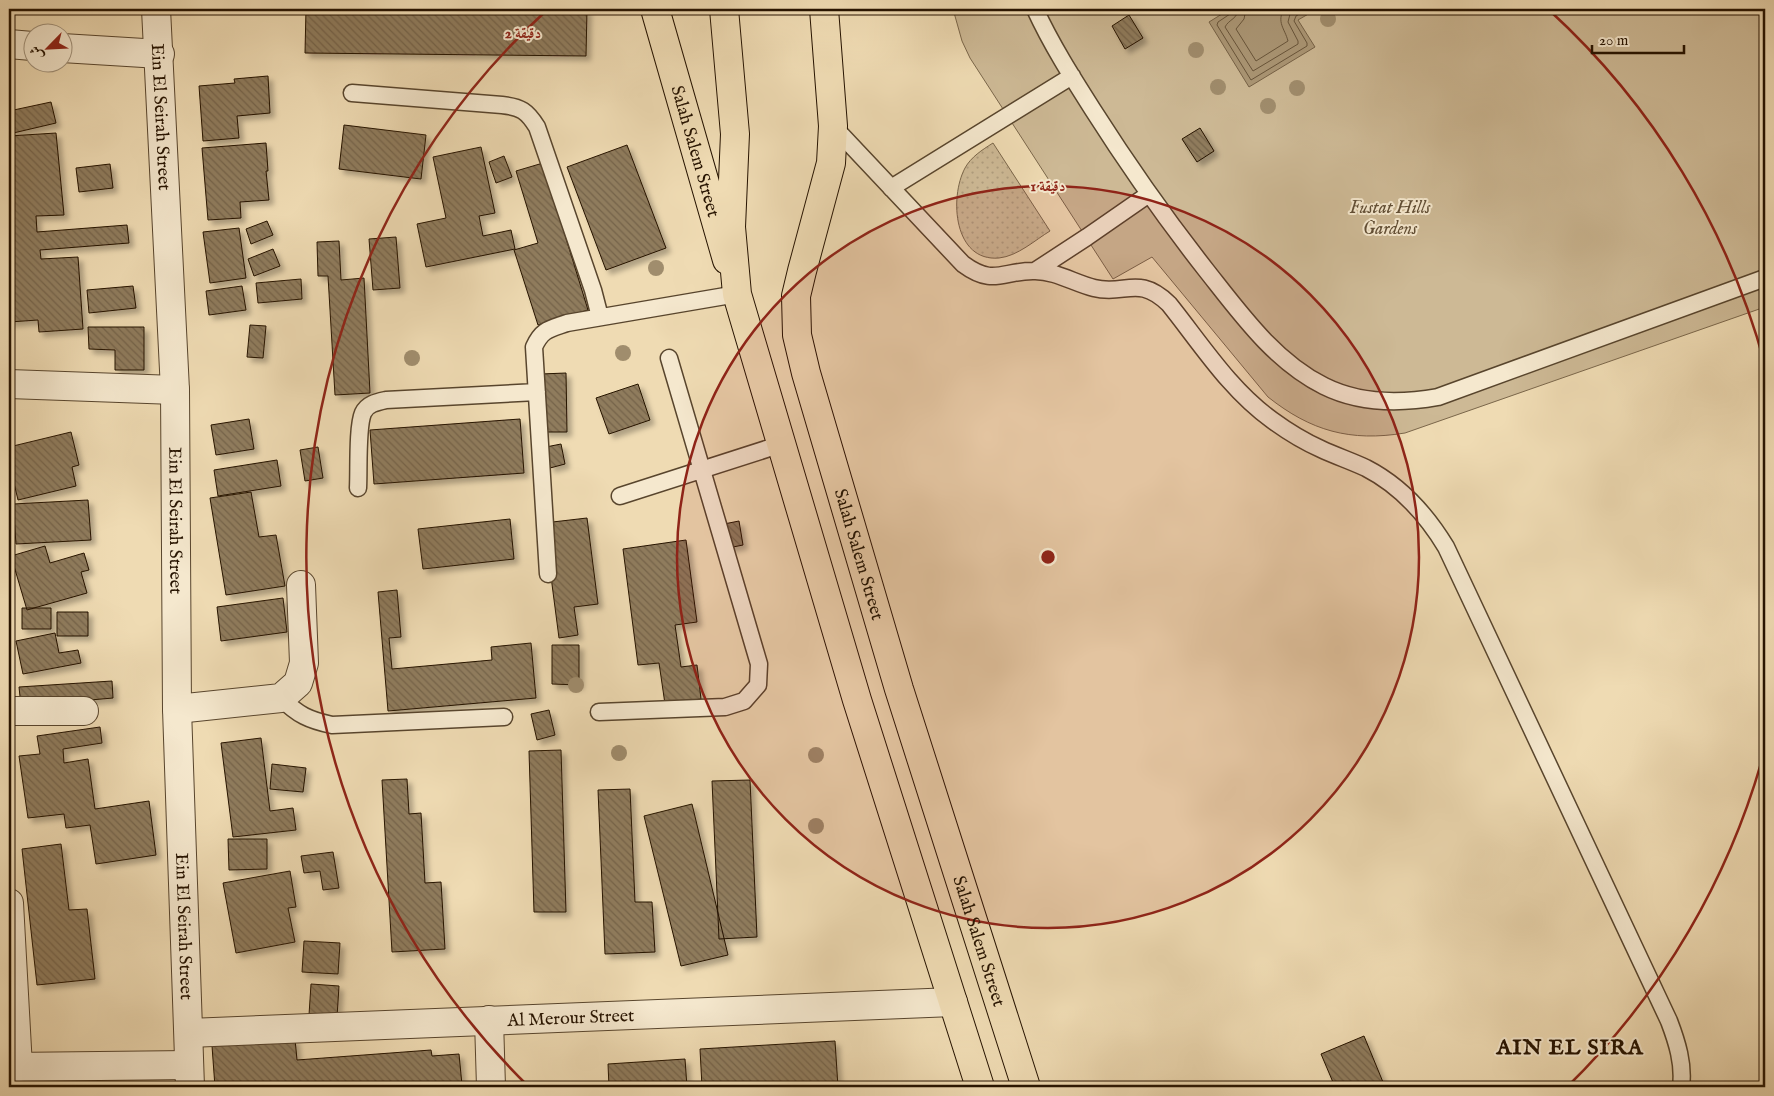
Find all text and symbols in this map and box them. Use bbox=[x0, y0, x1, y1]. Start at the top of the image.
north arrow bbox=[22, 22, 72, 72]
scale bar bbox=[1592, 22, 1684, 54]
text: 2 دقيقة bbox=[505, 24, 541, 43]
text: 20 m bbox=[1599, 31, 1629, 50]
text: ش bbox=[26, 43, 48, 63]
street label: Ein El Seirah Street bbox=[145, 43, 175, 191]
street label: Salah Salem Street bbox=[665, 83, 724, 220]
text: 1 دقيقة bbox=[1030, 177, 1066, 196]
park label: Fustat Hills Gardens bbox=[1350, 197, 1431, 241]
street label: Ein El Seirah Street bbox=[162, 447, 186, 594]
street label: Salah Salem Street bbox=[828, 486, 888, 623]
centre of rings bbox=[1039, 548, 1057, 566]
street label: Ein El Seirah Street bbox=[169, 852, 197, 1000]
street label: Salah Salem Street bbox=[946, 873, 1010, 1010]
street label: Al Merour Street bbox=[506, 1005, 635, 1033]
district label: AIN EL SIRA bbox=[1495, 1034, 1644, 1062]

